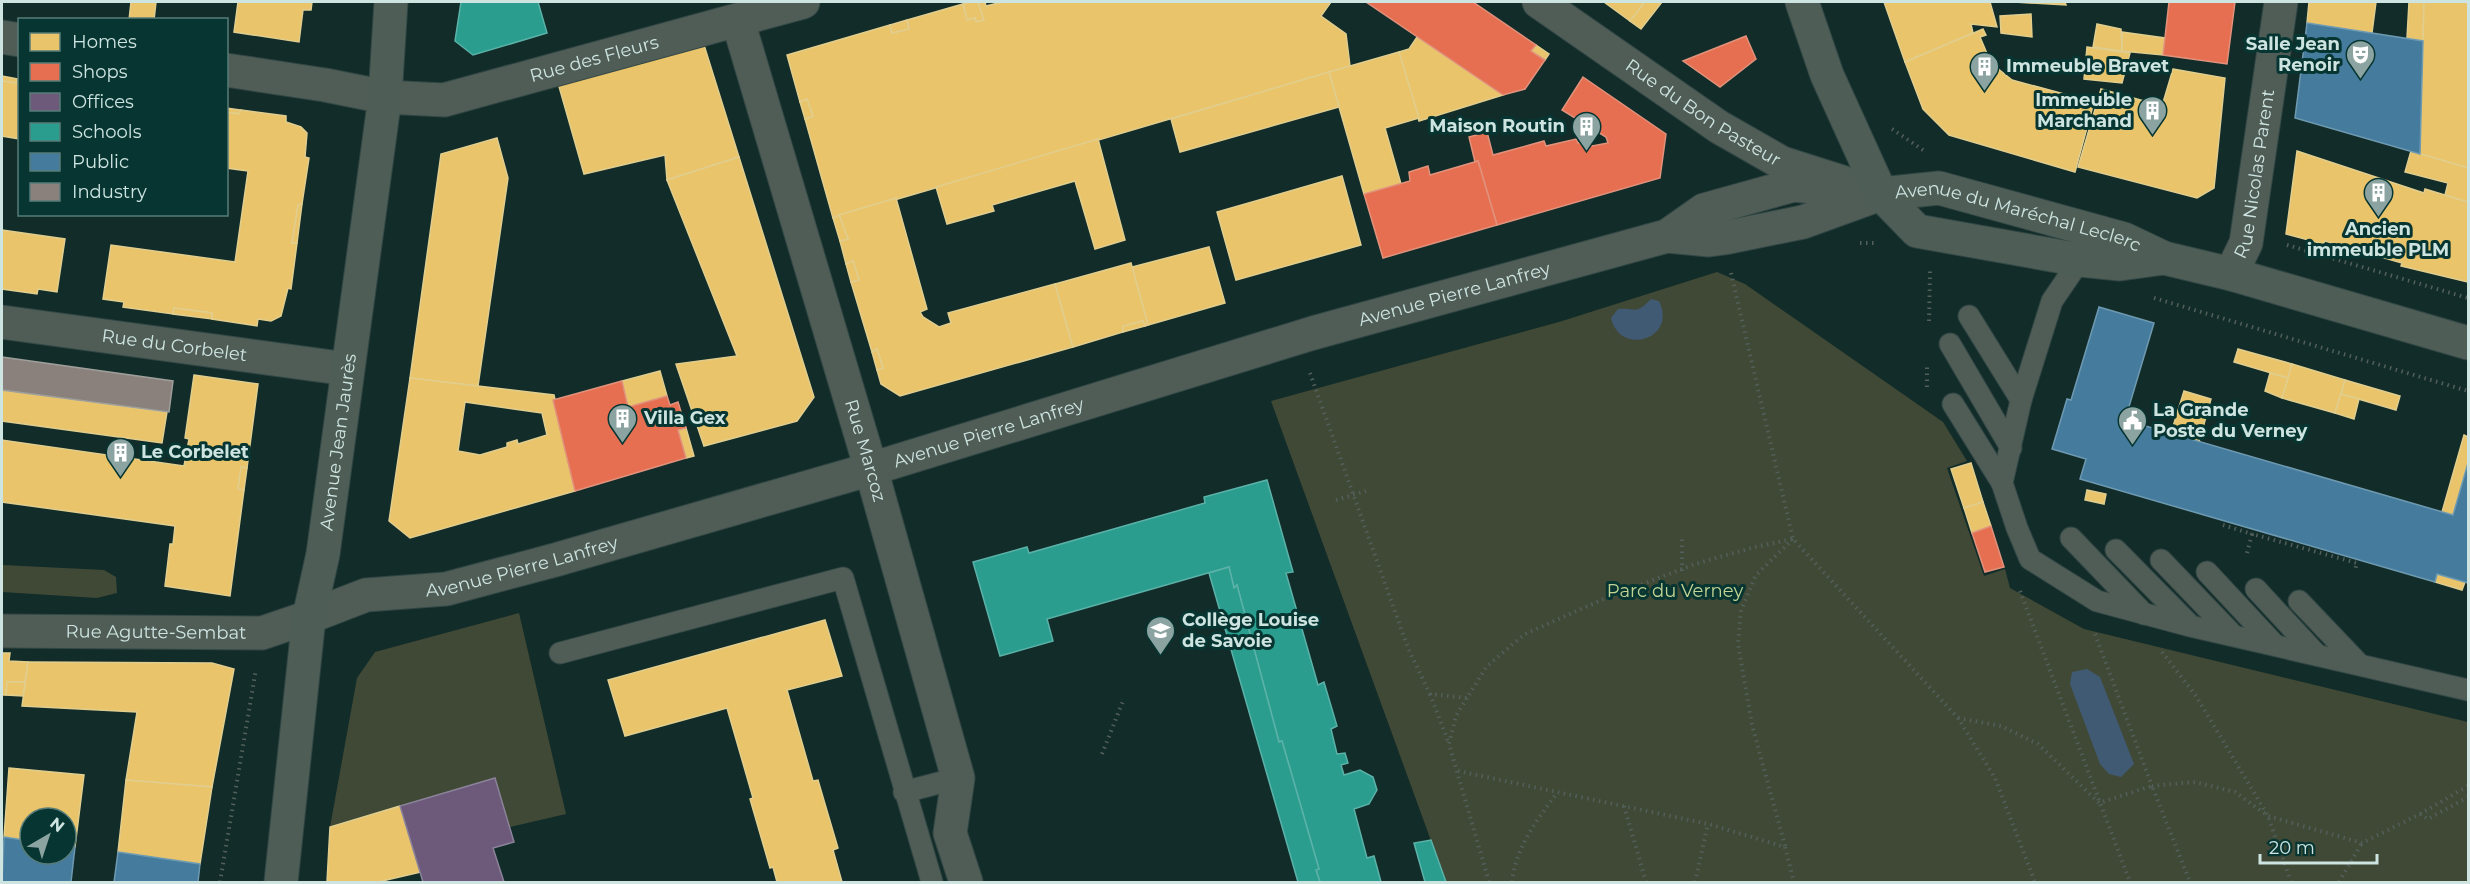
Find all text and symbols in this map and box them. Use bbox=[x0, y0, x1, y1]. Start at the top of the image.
legend bbox=[18, 18, 228, 216]
text: Homes bbox=[72, 31, 137, 53]
street label: Rue des Fleurs bbox=[527, 31, 661, 87]
place label: Salle Jean Renoir bbox=[2246, 33, 2340, 76]
theatre icon: Salle Jean Renoir bbox=[2345, 38, 2377, 80]
building icon: Immeuble Bravet bbox=[1969, 50, 2001, 92]
street label: Rue du Bon Pasteur bbox=[1621, 54, 1785, 171]
place label: Immeuble Bravet bbox=[2006, 55, 2169, 77]
text: Shops bbox=[72, 61, 128, 83]
street label: Rue Nicolas Parent bbox=[2229, 88, 2279, 262]
place label: Immeuble Marchand bbox=[2035, 89, 2132, 132]
text: Offices bbox=[72, 91, 134, 113]
building icon: Immeuble Marchand bbox=[2137, 94, 2169, 136]
building icon: Maison Routin bbox=[1570, 110, 1602, 152]
place label: Maison Routin bbox=[1429, 115, 1565, 137]
text: Schools bbox=[72, 121, 142, 143]
text: Public bbox=[72, 151, 129, 173]
building icon: Ancien immeuble PLM bbox=[2362, 176, 2394, 218]
street label: Avenue du Maréchal Leclerc bbox=[1894, 177, 2145, 257]
text: Industry bbox=[72, 181, 147, 203]
place label: Ancien immeuble PLM bbox=[2307, 218, 2449, 261]
street label: Avenue Pierre Lanfrey bbox=[1356, 257, 1553, 331]
street label: Rue du Corbelet bbox=[100, 325, 249, 366]
street label: Avenue Jean Jaurès bbox=[315, 352, 361, 532]
street label: Avenue Pierre Lanfrey bbox=[891, 393, 1087, 472]
street label: Rue Marcoz bbox=[840, 397, 891, 504]
place label: La Grande Poste du Verney bbox=[2153, 399, 2308, 442]
building icon: Villa Gex bbox=[607, 402, 639, 444]
public building icon: La Grande Poste du Verney bbox=[2116, 404, 2148, 446]
place label: Villa Gex bbox=[643, 407, 726, 429]
building icon: Le Corbelet bbox=[104, 436, 136, 478]
place label: Le Corbelet bbox=[141, 441, 249, 463]
street label: Avenue Pierre Lanfrey bbox=[425, 531, 621, 601]
park label: Parc du Verney bbox=[1607, 580, 1743, 602]
place label: Collège Louise de Savoie bbox=[1182, 609, 1319, 652]
school or university icon: Collège Louise de Savoie bbox=[1145, 614, 1177, 656]
street label: Rue Agutte-Sembat bbox=[66, 620, 246, 644]
north arrow bbox=[18, 806, 78, 866]
text: N bbox=[46, 813, 68, 836]
scale bar bbox=[2260, 827, 2377, 865]
text: 20 m bbox=[2269, 837, 2315, 859]

